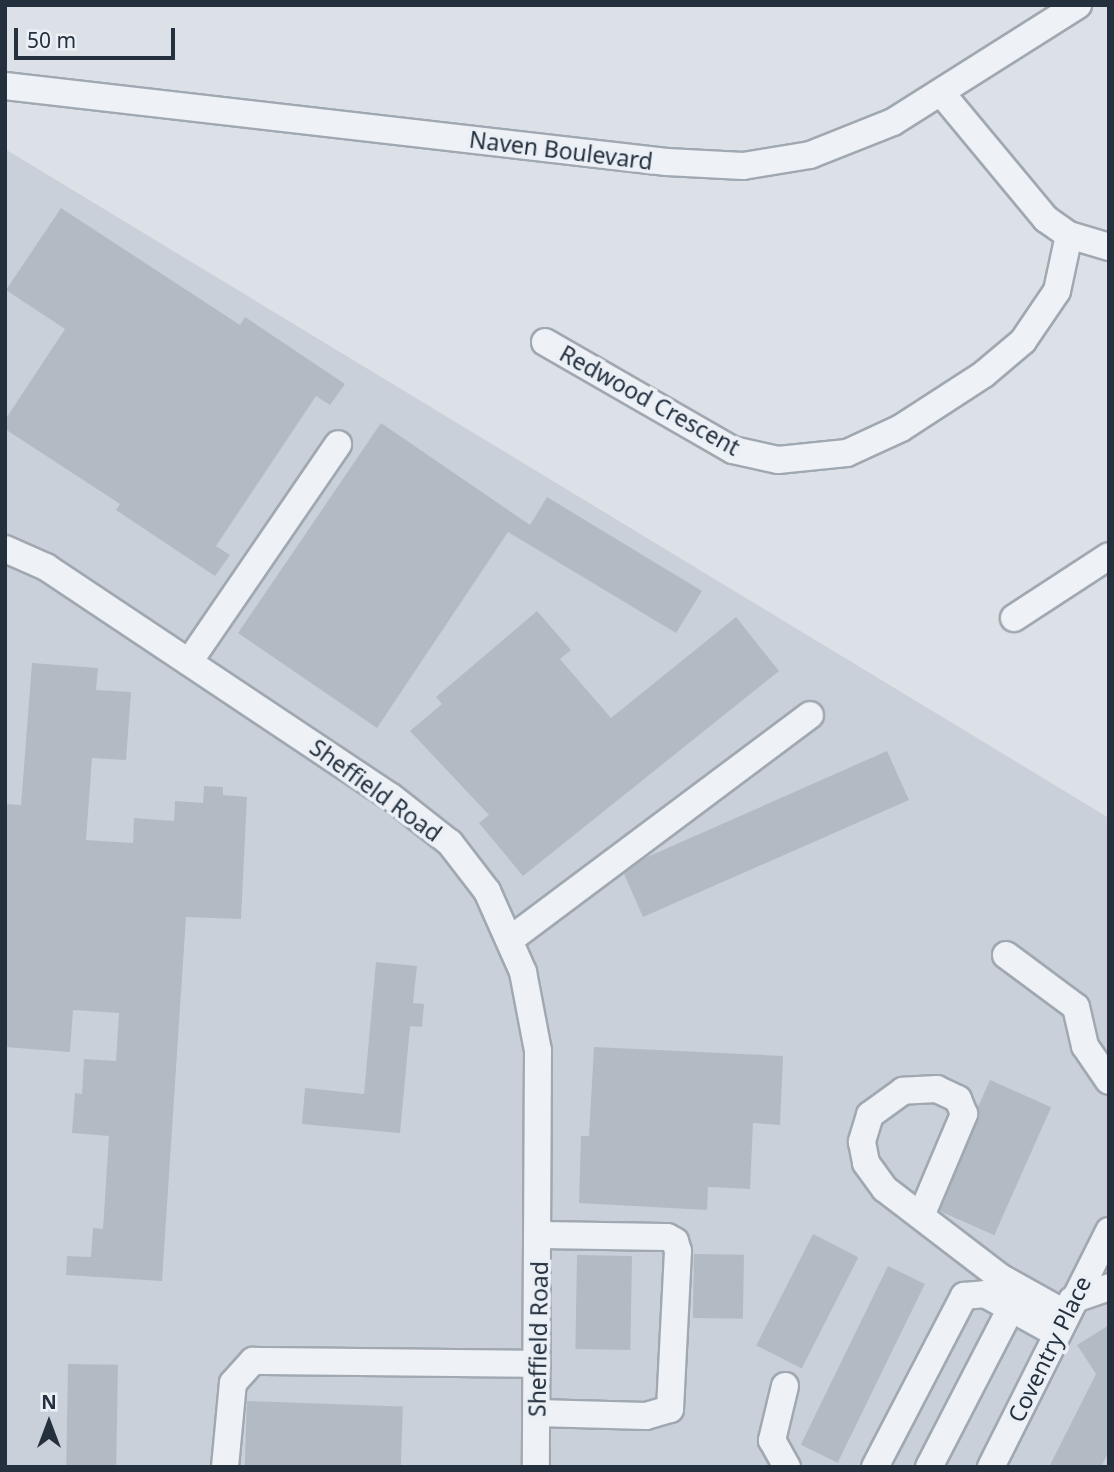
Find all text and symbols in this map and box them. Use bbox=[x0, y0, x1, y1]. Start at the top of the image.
scale bar bbox=[18, 14, 178, 58]
text: 50 m bbox=[27, 26, 76, 54]
street label: Naven Boulevard bbox=[468, 125, 654, 175]
street label: Redwood Crescent bbox=[555, 339, 745, 461]
street label: Sheffield Road bbox=[305, 733, 447, 847]
street label: Sheffield Road bbox=[523, 1261, 553, 1417]
street label: Coventry Place bbox=[1002, 1271, 1096, 1427]
north arrow bbox=[14, 1388, 84, 1458]
text: N bbox=[41, 1389, 57, 1415]

